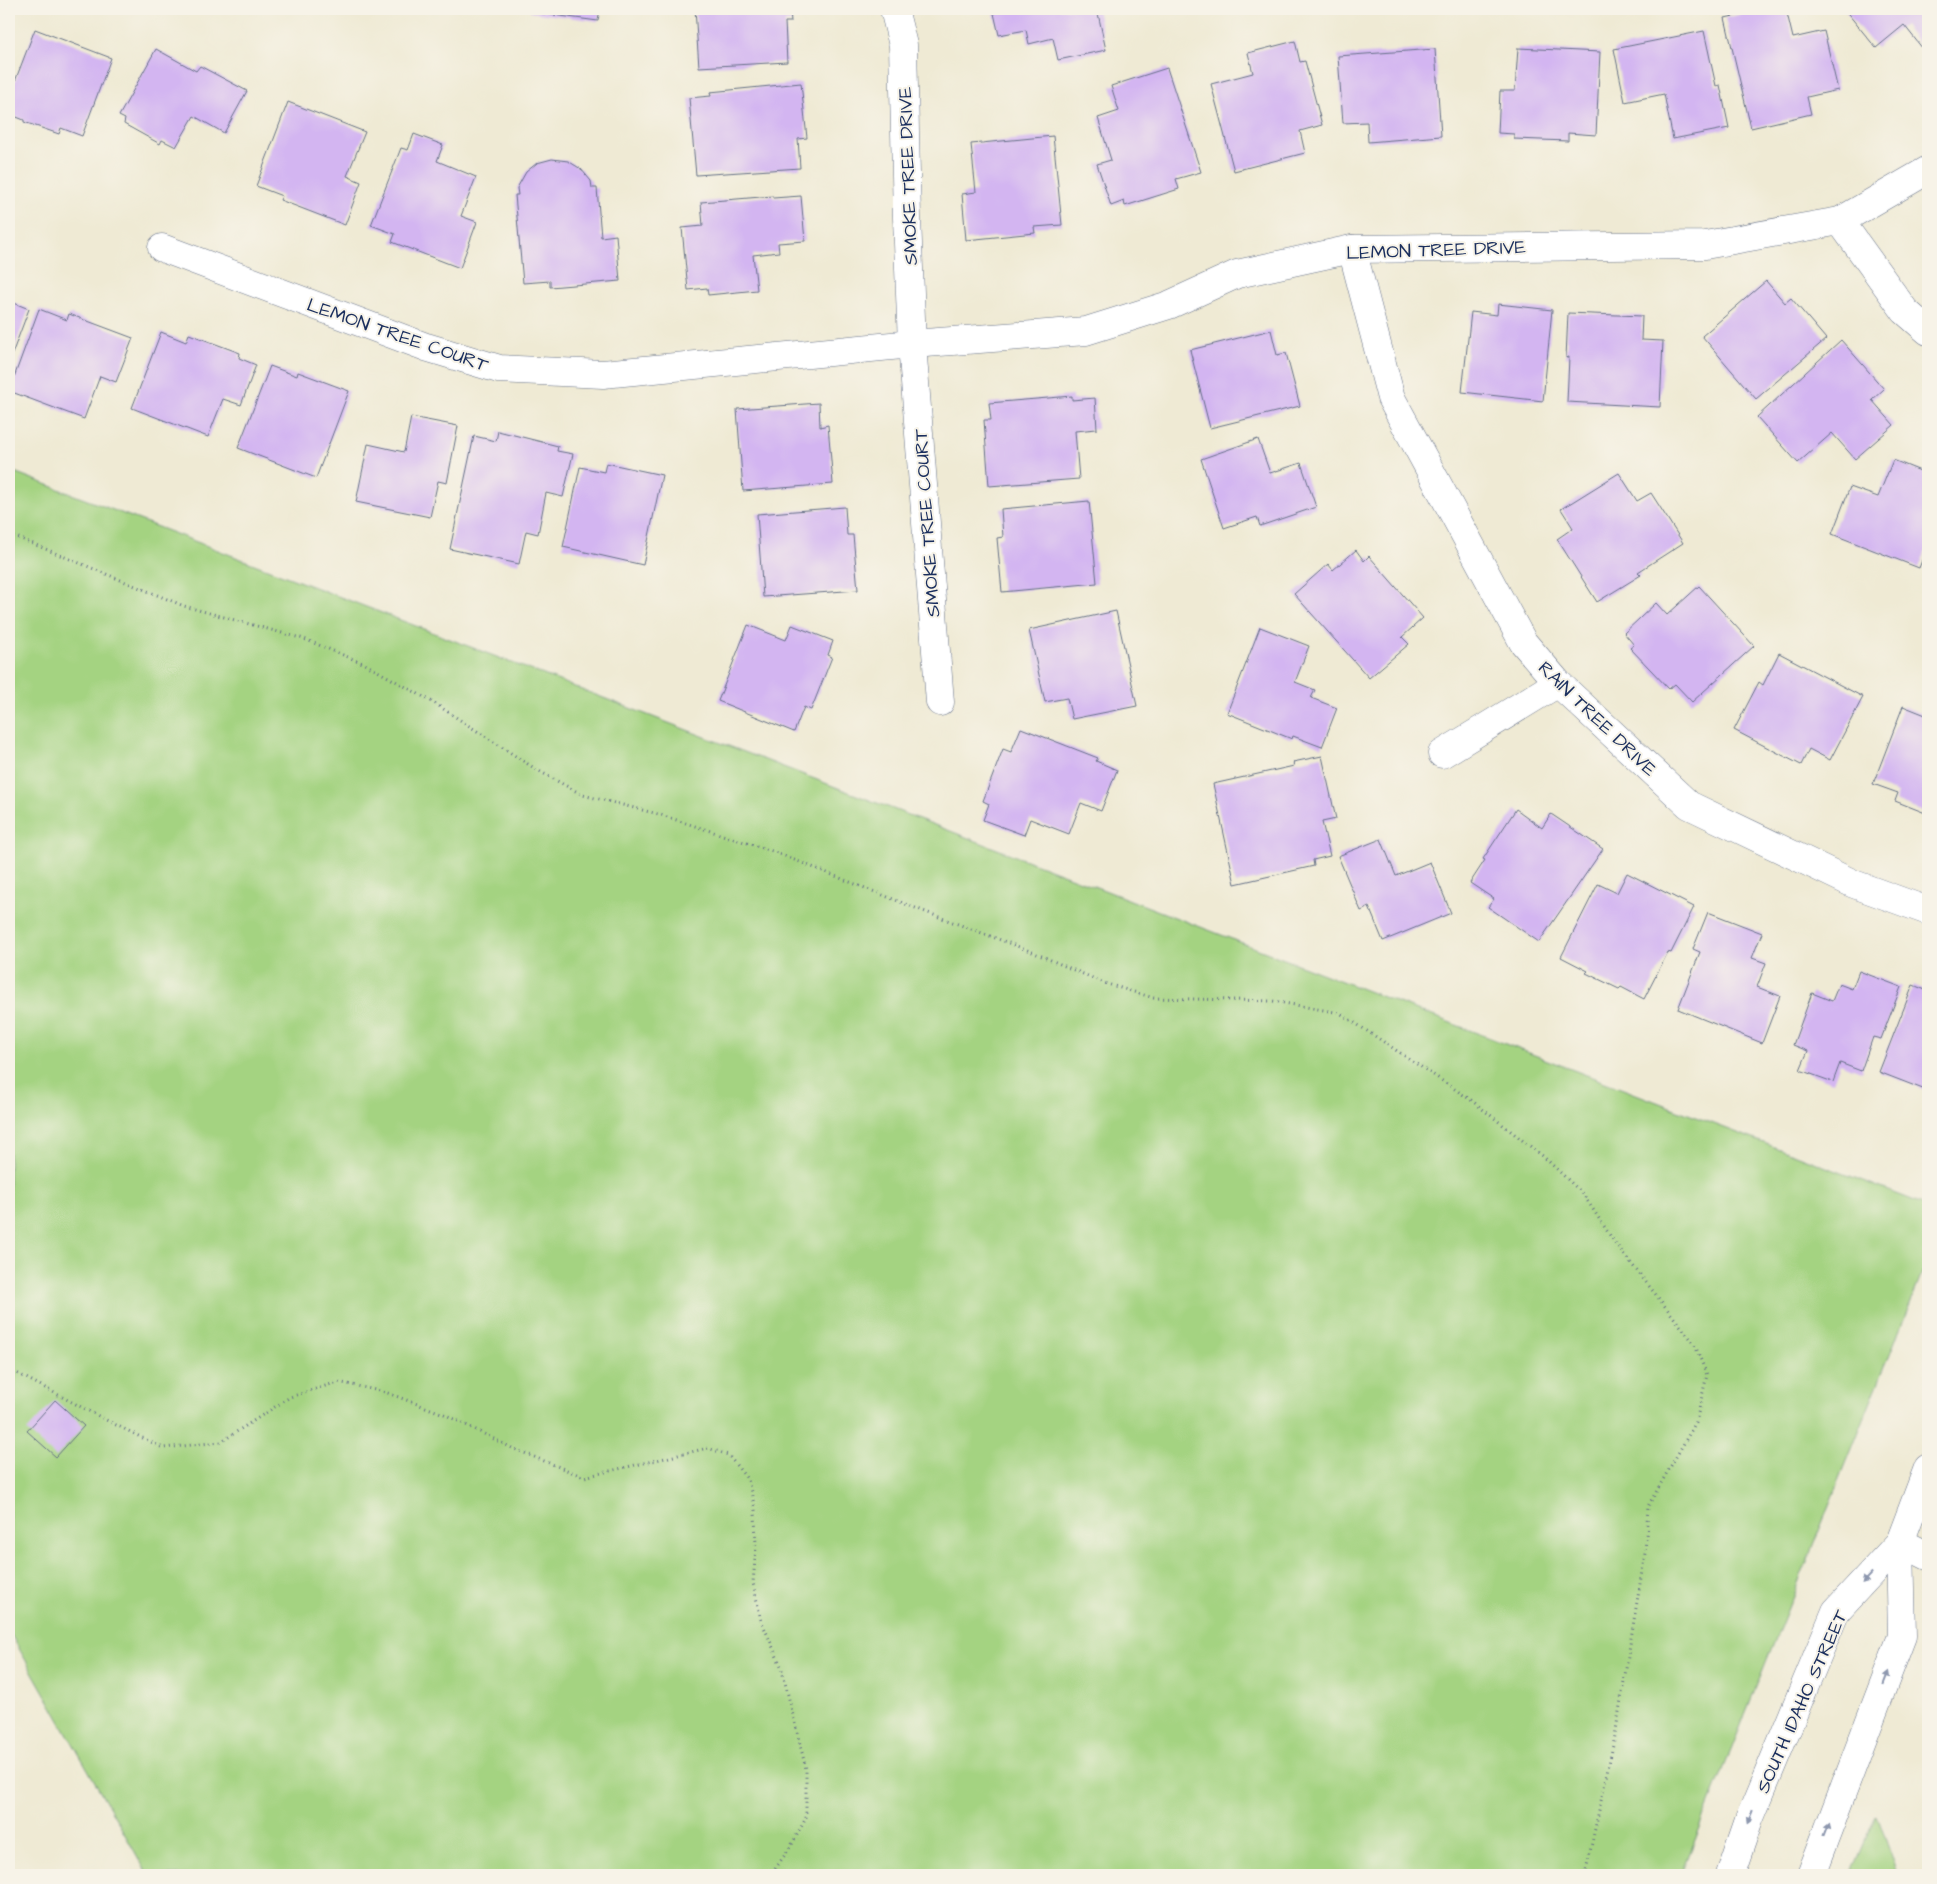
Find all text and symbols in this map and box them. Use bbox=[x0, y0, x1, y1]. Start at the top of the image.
street label: SMOKE TREE DRIVE bbox=[892, 86, 925, 266]
street label: LEMON TREE DRIVE bbox=[1346, 234, 1526, 267]
street label: LEMON TREE COURT bbox=[303, 292, 492, 379]
street label: SMOKE TREE COURT bbox=[907, 428, 948, 618]
street label: RAIN TREE DRIVE bbox=[1532, 655, 1662, 783]
one-way arrow bbox=[1861, 1572, 1873, 1584]
street label: SOUTH IDAHO STREET bbox=[1750, 1606, 1855, 1797]
one-way arrow bbox=[1882, 1671, 1890, 1685]
one-way arrow bbox=[1746, 1810, 1754, 1825]
one-way arrow bbox=[1824, 1822, 1832, 1837]

